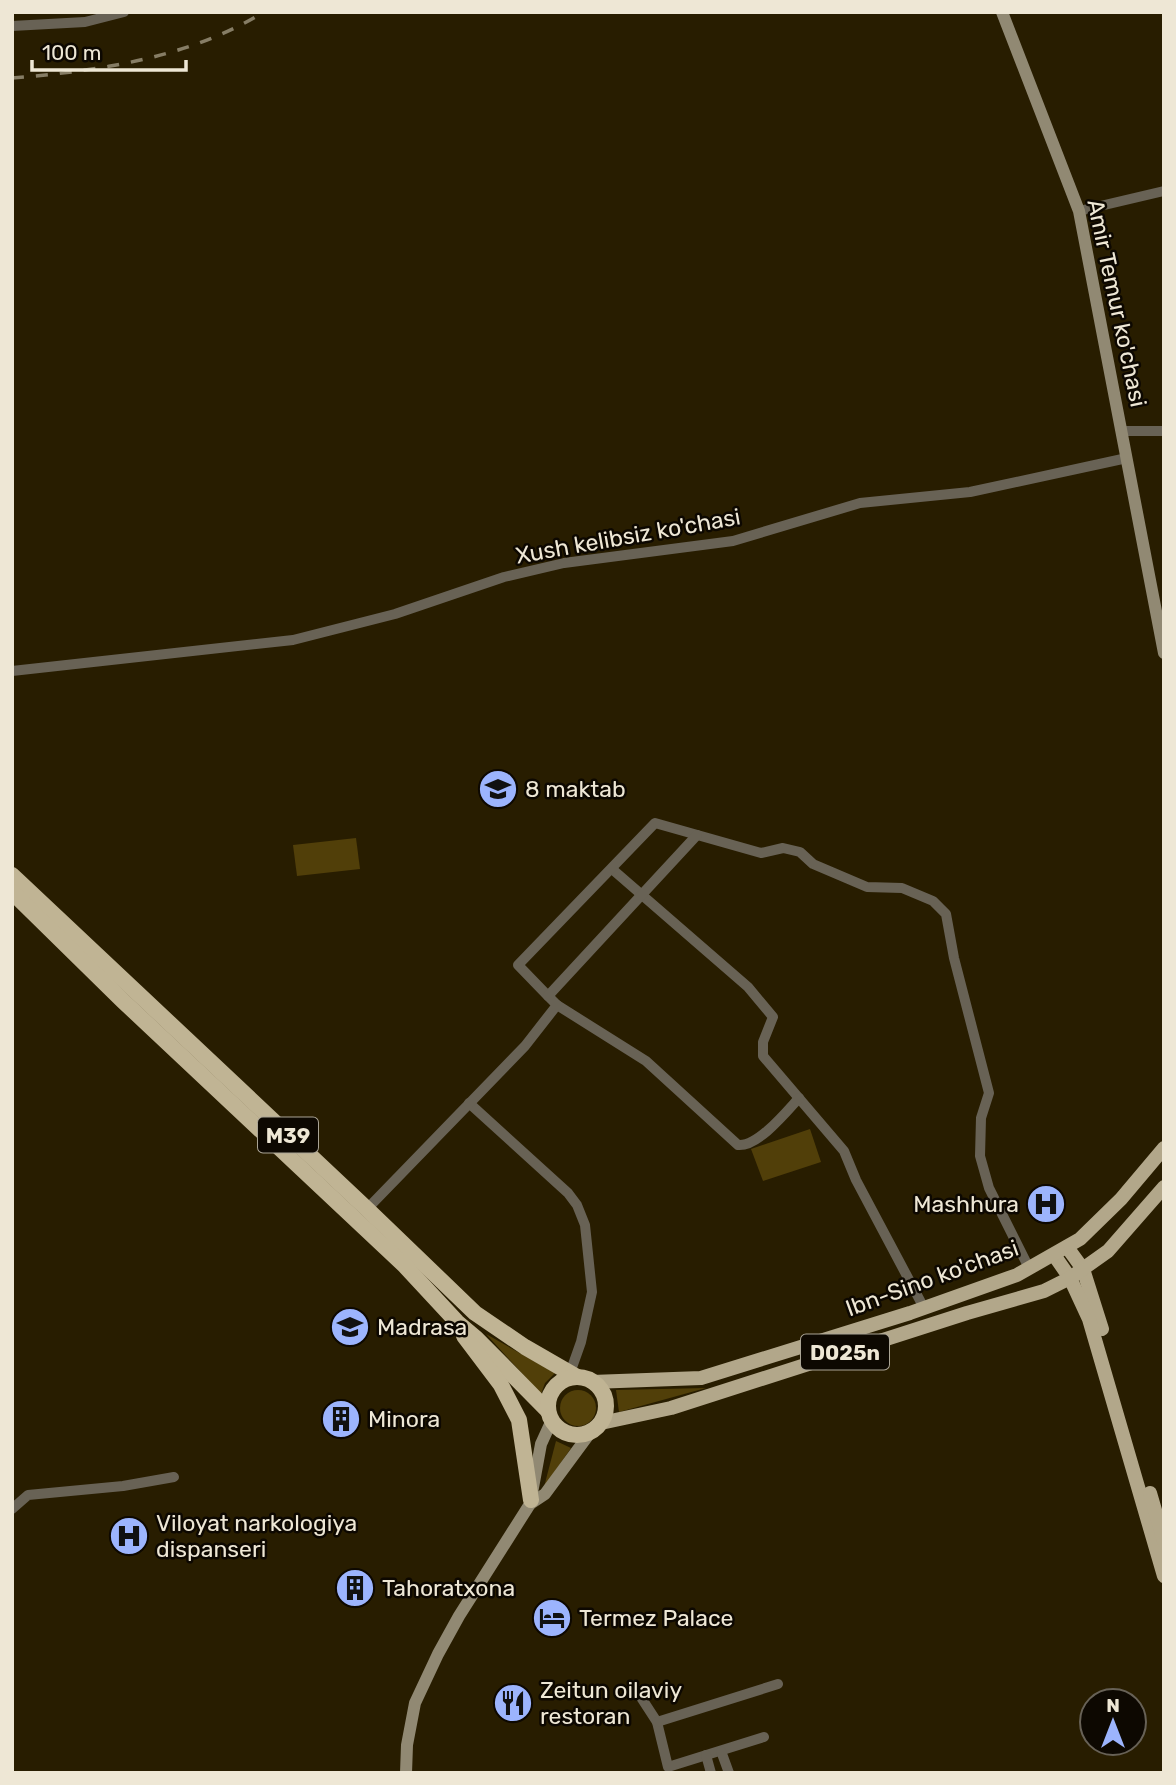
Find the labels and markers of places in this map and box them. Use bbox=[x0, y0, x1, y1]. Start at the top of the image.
school or university icon: 8 maktab bbox=[477, 768, 519, 810]
place label: 8 maktab bbox=[525, 775, 626, 803]
hospital icon: Mashhura bbox=[1025, 1183, 1067, 1225]
place label: Mashhura bbox=[913, 1190, 1019, 1218]
school or university icon: Madrasa bbox=[329, 1306, 371, 1348]
place label: Madrasa bbox=[377, 1313, 467, 1341]
building icon: Minora bbox=[320, 1398, 362, 1440]
place label: Minora bbox=[368, 1405, 440, 1433]
place label: Viloyat narkologiya dispanseri bbox=[156, 1509, 357, 1563]
hospital icon: Viloyat narkologiya dispanseri bbox=[108, 1515, 150, 1557]
building icon: Tahoratxona bbox=[334, 1567, 376, 1609]
place label: Tahoratxona bbox=[382, 1574, 515, 1602]
hotel icon: Termez Palace bbox=[531, 1597, 573, 1639]
place label: Termez Palace bbox=[579, 1604, 733, 1632]
place label: Zeitun oilaviy restoran bbox=[540, 1676, 682, 1730]
restaurant icon: Zeitun oilaviy restoran bbox=[492, 1682, 534, 1724]

